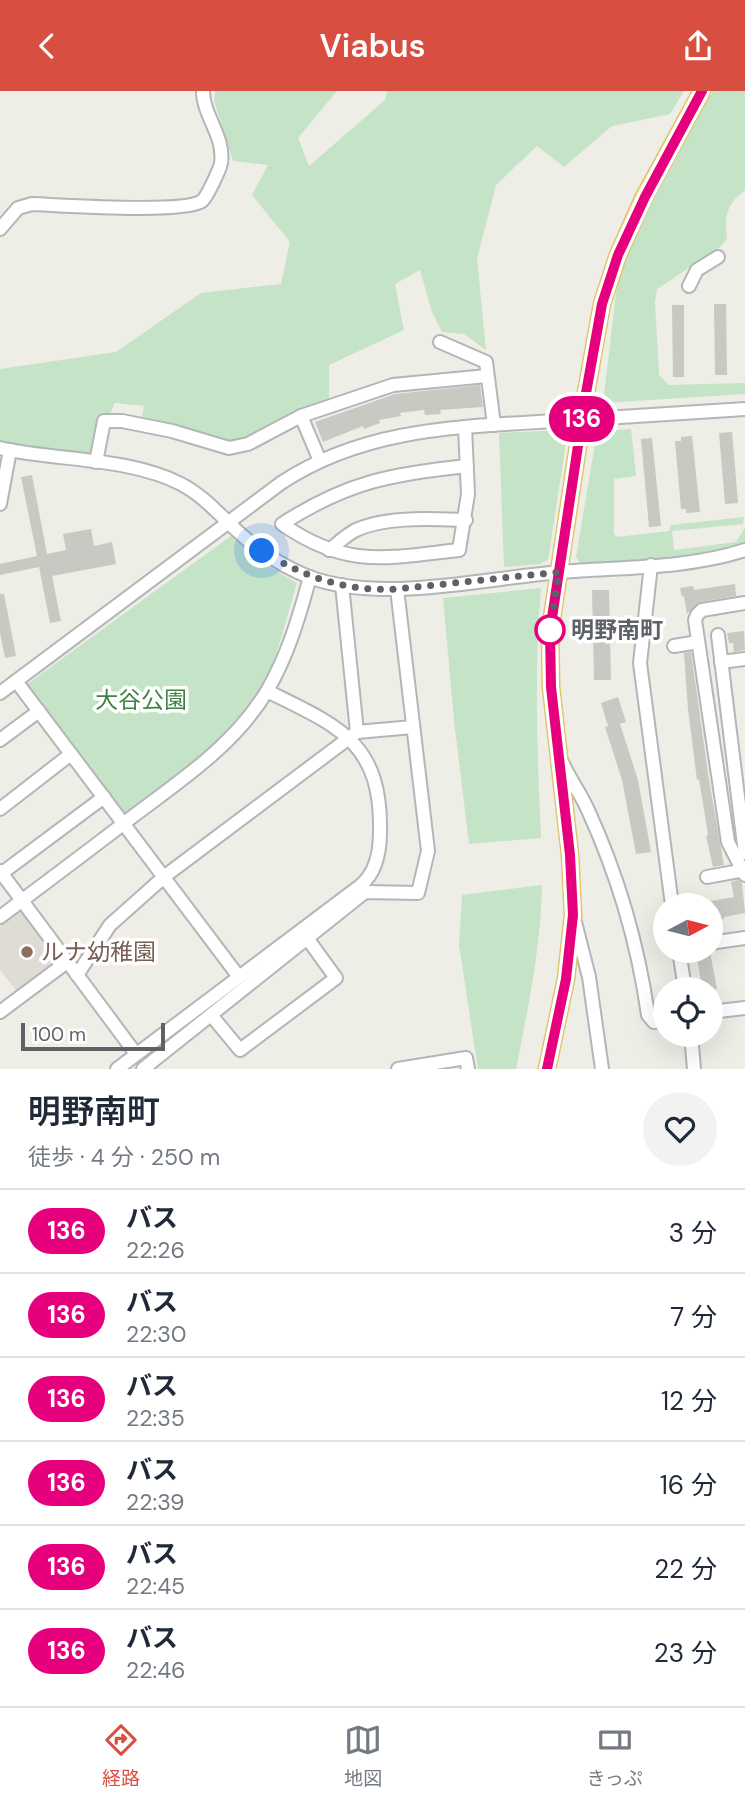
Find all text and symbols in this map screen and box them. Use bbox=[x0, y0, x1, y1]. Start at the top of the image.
text: Viabus bbox=[320, 25, 425, 67]
icon: back bbox=[28, 27, 66, 65]
icon: share bbox=[679, 27, 717, 65]
line badge: 136 bbox=[542, 396, 622, 442]
text: 136 bbox=[563, 403, 601, 434]
your location bbox=[244, 533, 279, 568]
marker: 明野南町 bbox=[535, 615, 565, 645]
place label: 明野南町 bbox=[571, 615, 663, 645]
park label: 大谷公園 bbox=[95, 685, 187, 715]
north arrow bbox=[653, 893, 723, 963]
map controls bbox=[653, 893, 723, 1047]
place label: ルナ幼稚園 bbox=[41, 937, 156, 967]
marker: ルナ幼稚園 bbox=[19, 944, 35, 960]
button: locate bbox=[653, 977, 723, 1047]
scale bar bbox=[21, 1020, 164, 1052]
text: 100 m bbox=[32, 1022, 86, 1047]
text: 明野南町 bbox=[28, 1090, 160, 1133]
button: heart bbox=[643, 1092, 717, 1166]
text: 徒歩 · 4 分 · 250 m bbox=[28, 1142, 220, 1172]
text: バス bbox=[126, 1201, 178, 1235]
text: 136 bbox=[47, 1215, 86, 1246]
text: 3 分 bbox=[669, 1216, 717, 1250]
text: 22:26 bbox=[126, 1235, 185, 1265]
text: バス bbox=[126, 1285, 178, 1319]
text: 136 bbox=[47, 1299, 86, 1330]
text: 7 分 bbox=[670, 1300, 717, 1334]
text: 22:30 bbox=[126, 1319, 186, 1349]
text: バス bbox=[126, 1369, 178, 1403]
text: 136 bbox=[47, 1383, 86, 1414]
text: 12 分 bbox=[661, 1384, 717, 1418]
text: 22:35 bbox=[126, 1403, 185, 1433]
text: バス bbox=[126, 1453, 178, 1487]
text: 136 bbox=[47, 1467, 86, 1498]
text: 16 分 bbox=[660, 1468, 717, 1502]
text: 22:39 bbox=[126, 1487, 185, 1517]
text: バス bbox=[126, 1537, 178, 1571]
text: 136 bbox=[47, 1551, 86, 1582]
text: 22 分 bbox=[654, 1552, 717, 1586]
text: 22:45 bbox=[126, 1571, 185, 1601]
text: バス bbox=[126, 1621, 178, 1655]
text: 136 bbox=[47, 1635, 86, 1666]
text: 23 分 bbox=[654, 1636, 717, 1670]
text: 22:46 bbox=[126, 1655, 186, 1685]
tab: 経路 bbox=[102, 1721, 140, 1791]
tab: 地図 bbox=[344, 1721, 382, 1791]
tab: きっぷ bbox=[587, 1721, 643, 1791]

